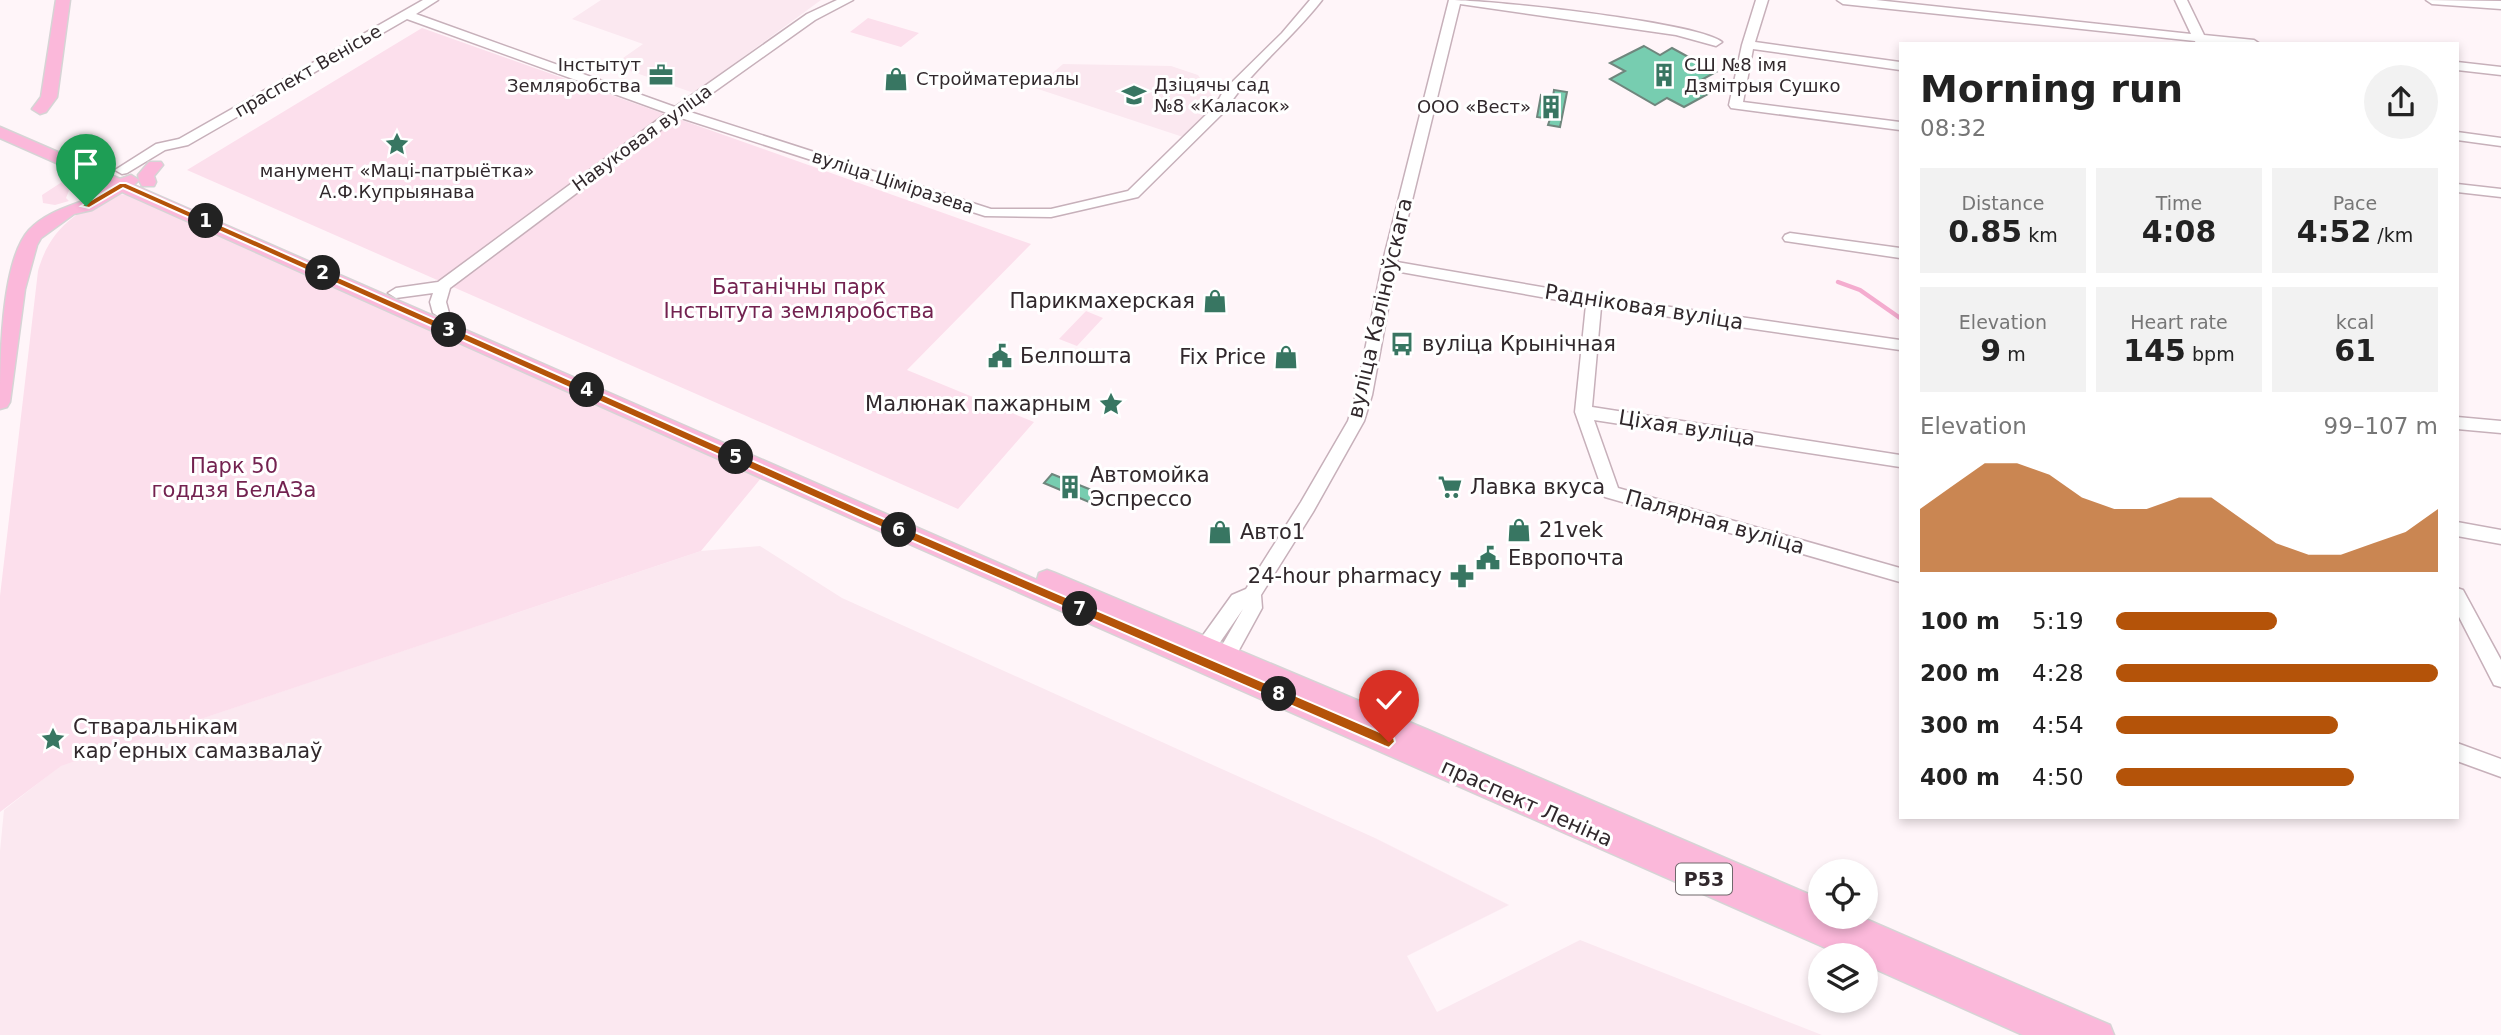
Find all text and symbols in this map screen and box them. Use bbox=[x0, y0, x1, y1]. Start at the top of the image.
street label: праспект Венісье bbox=[231, 20, 385, 121]
place label: Інстытут Земляробства bbox=[507, 54, 641, 96]
place label: СШ №8 імя Дзмітрыя Сушко bbox=[1684, 54, 1840, 96]
office icon: Інстытут Земляробства bbox=[647, 61, 675, 89]
building icon: СШ №8 імя Дзмітрыя Сушко bbox=[1650, 61, 1678, 89]
shop icon: Стройматериалы bbox=[882, 65, 910, 93]
button: share bbox=[2364, 65, 2438, 139]
text: Morning run bbox=[1920, 67, 2183, 111]
place label: Стройматериалы bbox=[916, 68, 1079, 89]
place label: Дзіцячы сад №8 «Каласок» bbox=[1154, 74, 1290, 116]
street label: Навуковая вуліца bbox=[568, 80, 715, 195]
school or university icon: Дзіцячы сад №8 «Каласок» bbox=[1120, 81, 1148, 109]
building icon: ООО «Вест» bbox=[1537, 93, 1565, 121]
place label: ООО «Вест» bbox=[1417, 96, 1531, 117]
text: 08:32 bbox=[1920, 115, 1986, 141]
place icon: манумент «Маці-патрыётка» А.Ф.Купрыянава bbox=[383, 130, 411, 158]
pin bbox=[56, 134, 116, 206]
icon: arrive bbox=[67, 145, 105, 183]
street label: вуліца Ціміразева bbox=[810, 145, 977, 218]
place label: манумент «Маці-патрыётка» А.Ф.Купрыянава bbox=[260, 160, 534, 202]
text: Distance bbox=[1961, 192, 2045, 214]
text: Time bbox=[2156, 192, 2202, 214]
text: Pace bbox=[2333, 192, 2377, 214]
street label: вуліца Каліноўскага bbox=[1343, 196, 1417, 420]
pin: 1 bbox=[188, 204, 224, 238]
text: 1 bbox=[199, 209, 212, 231]
text: 0.85 bbox=[1948, 214, 2022, 249]
text: 4:08 bbox=[2142, 214, 2216, 249]
text: 4:52 bbox=[2297, 214, 2371, 249]
text: km bbox=[2022, 224, 2058, 246]
text: /km bbox=[2371, 224, 2413, 246]
pin: 2 bbox=[306, 256, 340, 290]
text: 2 bbox=[316, 261, 329, 283]
park label: Батанічны парк Інстытута земляробства bbox=[664, 275, 934, 323]
street label: Радніковая вуліца bbox=[1543, 279, 1745, 335]
shop icon: Парикмахерская bbox=[1201, 287, 1229, 315]
place label: Парикмахерская bbox=[1010, 289, 1195, 313]
text: Elevation bbox=[1959, 311, 2047, 333]
text: Heart rate bbox=[2130, 311, 2228, 333]
text: kcal bbox=[2336, 311, 2374, 333]
pin: 3 bbox=[432, 312, 466, 348]
text: 3 bbox=[442, 318, 455, 340]
bus stop icon: вуліца Крынічная bbox=[1388, 330, 1416, 358]
place label: вуліца Крынічная bbox=[1422, 332, 1616, 356]
text: 9 bbox=[1980, 333, 2001, 368]
text: 145 bbox=[2123, 333, 2186, 368]
text: 61 bbox=[2334, 333, 2376, 368]
public building icon: Белпошта bbox=[986, 342, 1014, 370]
shop icon: Fix Price bbox=[1272, 343, 1300, 371]
text: m bbox=[2001, 343, 2026, 365]
text: bpm bbox=[2186, 343, 2235, 365]
place label: Белпошта bbox=[1020, 344, 1132, 368]
place label: Fix Price bbox=[1179, 345, 1266, 369]
pin: 4 bbox=[570, 372, 604, 408]
text: 4 bbox=[580, 378, 593, 400]
place icon: Малюнак пажарным bbox=[1097, 390, 1125, 418]
place label: Малюнак пажарным bbox=[865, 392, 1091, 416]
street label: Ціхая вуліца bbox=[1617, 405, 1757, 451]
text: Elevation bbox=[1920, 413, 2027, 439]
text: 99–107 m bbox=[2324, 413, 2438, 439]
pin: 5 bbox=[718, 440, 754, 475]
text: 5 bbox=[729, 445, 742, 467]
park label: Парк 50 годдзя БелАЗа bbox=[152, 454, 316, 502]
place label: Автомойка Эспрессо bbox=[1090, 463, 1210, 511]
building icon: Автомойка Эспрессо bbox=[1056, 473, 1084, 501]
supermarket icon: Лавка вкуса bbox=[1436, 473, 1464, 501]
place label: Лавка вкуса bbox=[1470, 475, 1605, 499]
street label: Палярная вуліца bbox=[1623, 485, 1807, 559]
pin: 6 bbox=[881, 512, 916, 548]
shop icon: 21vek bbox=[1505, 516, 1533, 544]
text: 6 bbox=[892, 518, 905, 540]
shop icon: Авто1 bbox=[1206, 518, 1234, 546]
place label: 21vek bbox=[1539, 518, 1604, 542]
place label: Авто1 bbox=[1240, 520, 1305, 544]
public building icon: Европочта bbox=[1474, 544, 1502, 572]
place label: Европочта bbox=[1508, 546, 1624, 570]
pharmacy icon: 24-hour pharmacy bbox=[1448, 562, 1476, 590]
place label: 24-hour pharmacy bbox=[1248, 564, 1442, 588]
pin: 7 bbox=[1062, 592, 1098, 626]
text: 7 bbox=[1073, 597, 1086, 619]
text: 100 m bbox=[1920, 608, 2000, 634]
text: 5:19 bbox=[2032, 608, 2084, 634]
text: 200 m bbox=[1920, 660, 2000, 686]
text: 4:28 bbox=[2032, 660, 2084, 686]
pin bbox=[1359, 670, 1419, 742]
pin: 8 bbox=[1262, 676, 1296, 712]
icon: check bbox=[1370, 681, 1408, 719]
text: 8 bbox=[1272, 682, 1285, 704]
text: 300 m bbox=[1920, 712, 2000, 738]
text: 4:54 bbox=[2032, 712, 2084, 738]
place label: Стваральнікам карʼерных самазвалаў bbox=[73, 715, 322, 763]
place icon: Стваральнікам карʼерных самазвалаў bbox=[39, 725, 67, 753]
street label: праспект Леніна bbox=[1438, 754, 1616, 852]
text: 400 m bbox=[1920, 764, 2000, 790]
text: 4:50 bbox=[2032, 764, 2084, 790]
map controls bbox=[1808, 859, 1878, 1013]
button: locate bbox=[1808, 859, 1878, 929]
road number: Р53 bbox=[1676, 864, 1732, 894]
button: layers bbox=[1808, 943, 1878, 1013]

